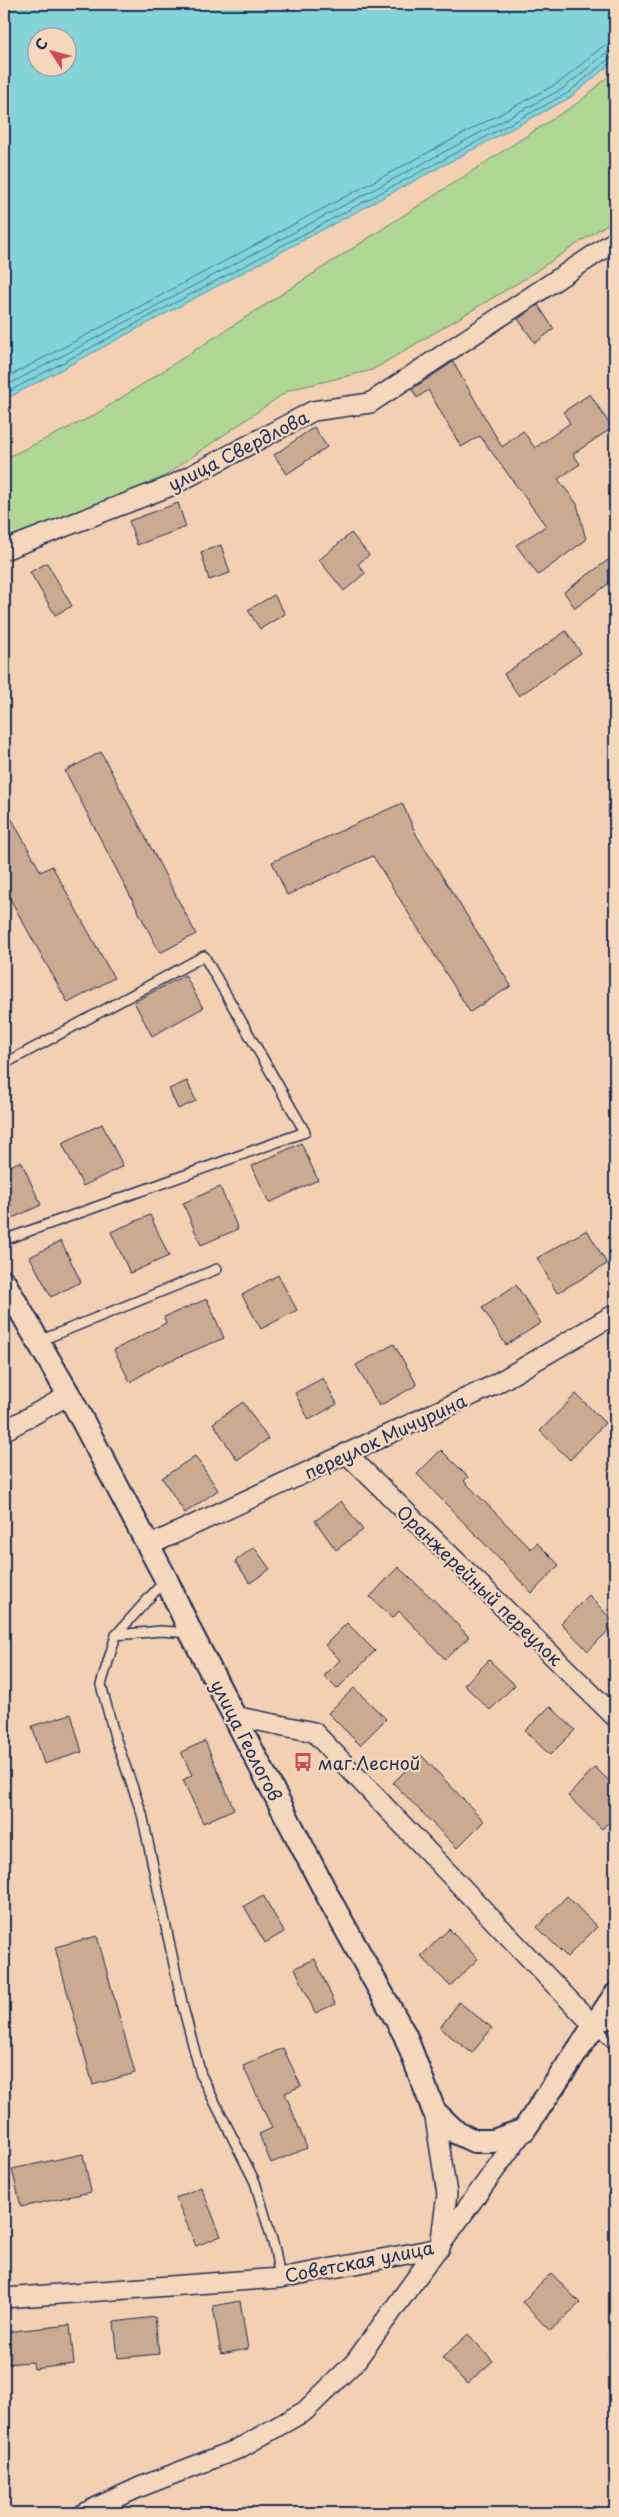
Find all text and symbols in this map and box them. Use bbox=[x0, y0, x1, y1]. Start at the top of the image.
north arrow bbox=[28, 28, 78, 78]
text: С bbox=[29, 34, 53, 54]
street label: улица Свердлова bbox=[163, 403, 314, 497]
street label: переулок Мичурина bbox=[299, 1386, 471, 1486]
street label: Оранжерейный переулок bbox=[391, 1498, 569, 1672]
street label: улица Геологов bbox=[205, 1674, 289, 1806]
place label: маг.Лесной bbox=[318, 1749, 420, 1776]
bus stop icon: маг.Лесной bbox=[292, 1751, 314, 1773]
street label: Советская улица bbox=[282, 2233, 436, 2289]

